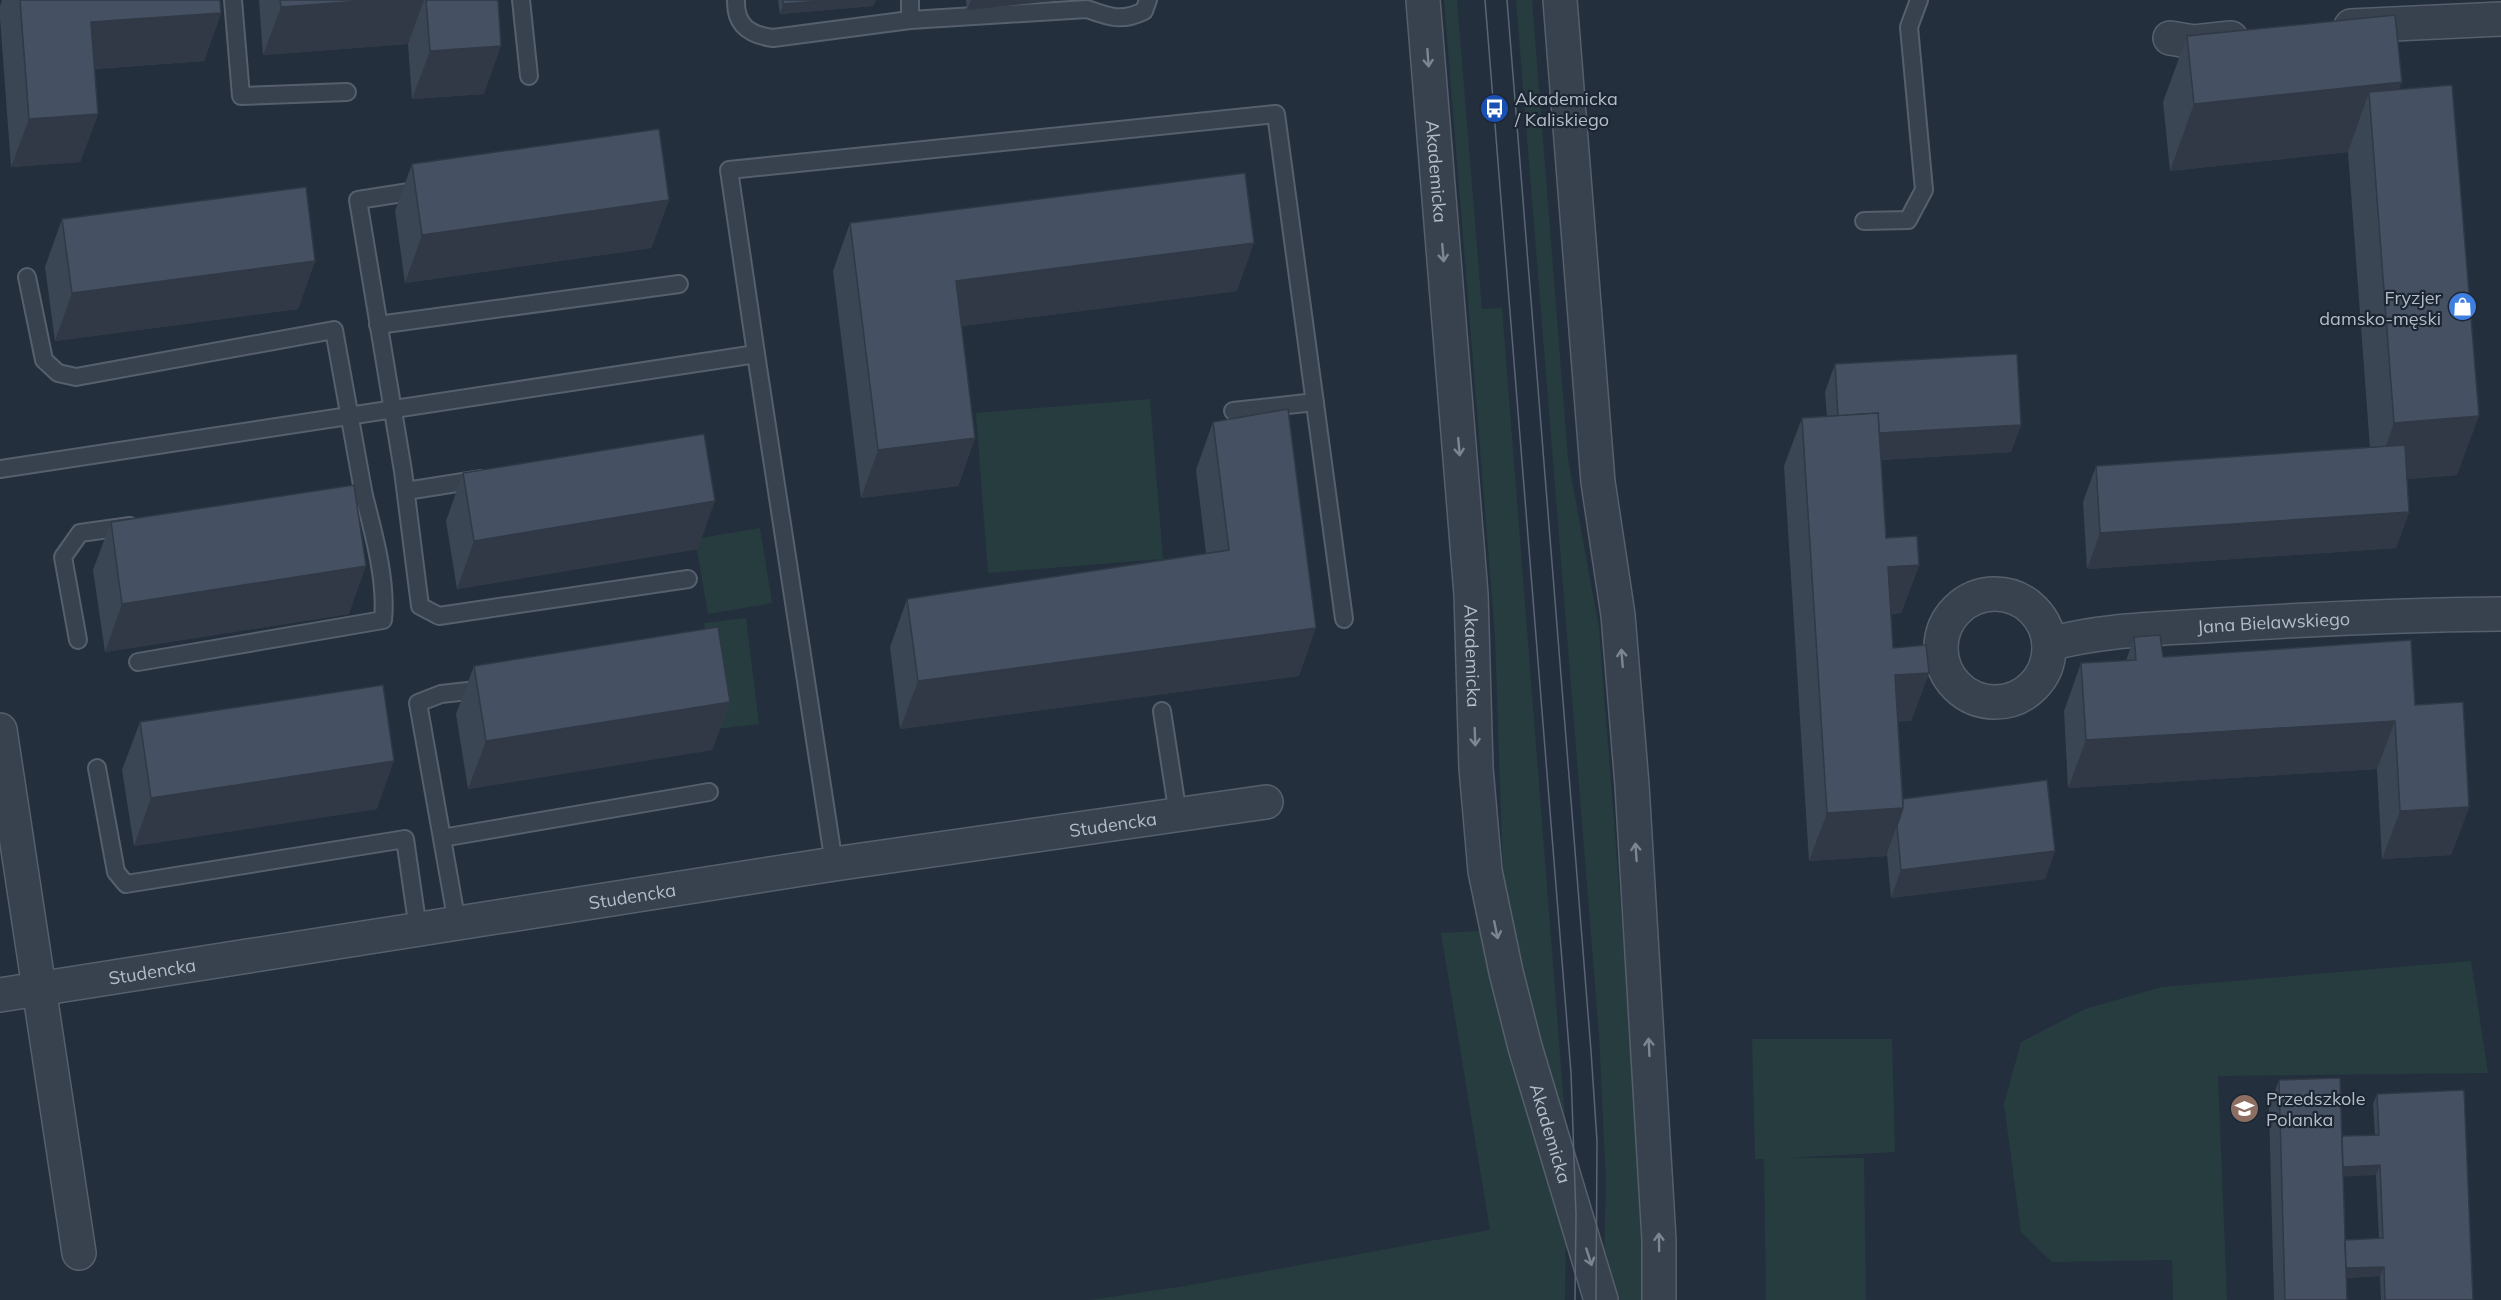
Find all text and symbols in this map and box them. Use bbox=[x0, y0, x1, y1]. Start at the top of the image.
one-way arrow bbox=[1423, 48, 1434, 68]
place label: Akademicka / Kaliskiego bbox=[1514, 87, 1618, 131]
bus stop icon: Akademicka / Kaliskiego bbox=[1478, 92, 1510, 124]
street label: Akademicka bbox=[1421, 119, 1452, 224]
one-way arrow bbox=[1438, 242, 1449, 262]
place label: Fryzjer damsko-męski bbox=[2319, 286, 2441, 330]
shop icon: Fryzjer damsko-męski bbox=[2446, 291, 2478, 323]
one-way arrow bbox=[1454, 437, 1465, 457]
street label: Akademicka bbox=[1460, 604, 1486, 708]
street label: Jana Bielawskiego bbox=[2196, 606, 2350, 638]
one-way arrow bbox=[1616, 648, 1627, 668]
one-way arrow bbox=[1469, 726, 1480, 746]
street label: Studencka bbox=[1068, 806, 1158, 842]
one-way arrow bbox=[1631, 843, 1642, 863]
street label: Studencka bbox=[587, 878, 677, 914]
one-way arrow bbox=[1491, 920, 1503, 939]
street label: Studencka bbox=[107, 953, 197, 989]
one-way arrow bbox=[1643, 1037, 1654, 1057]
street label: Akademicka bbox=[1525, 1081, 1577, 1186]
place label: Przedszkole Polanka bbox=[2266, 1087, 2365, 1131]
school or university icon: Przedszkole Polanka bbox=[2229, 1092, 2261, 1124]
one-way arrow bbox=[1653, 1232, 1664, 1252]
one-way arrow bbox=[1585, 1247, 1596, 1266]

